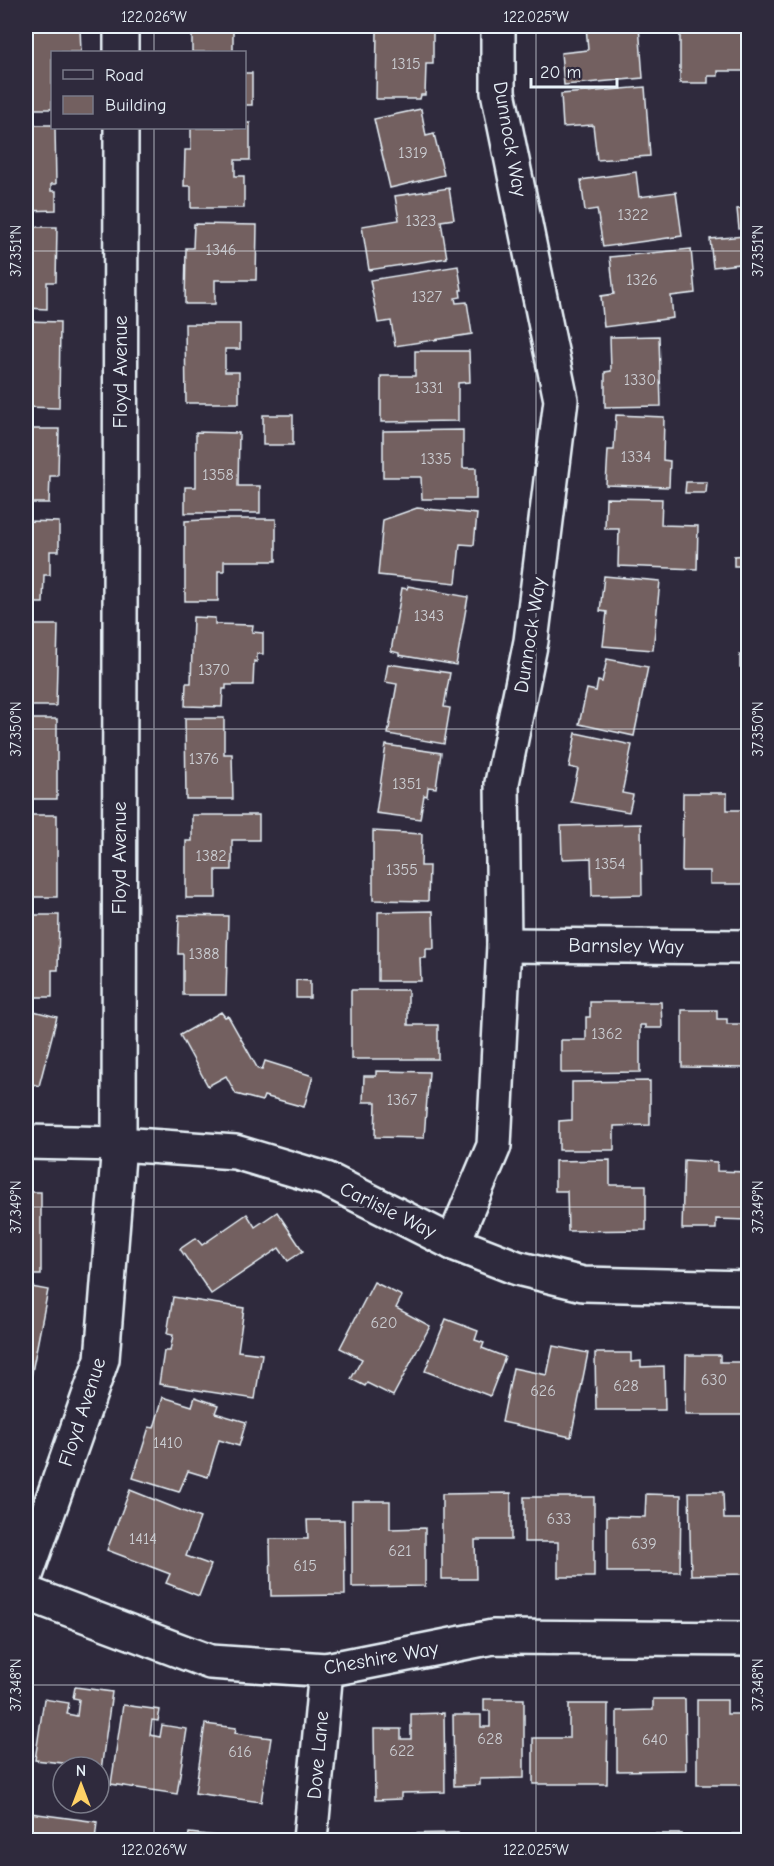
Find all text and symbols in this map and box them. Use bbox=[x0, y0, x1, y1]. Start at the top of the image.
text: 122.026°W bbox=[121, 8, 187, 26]
text: 122.025°W bbox=[503, 8, 569, 26]
legend bbox=[51, 51, 246, 129]
scale bar bbox=[531, 51, 616, 89]
house number: 1315 bbox=[391, 55, 421, 73]
text: 20 m bbox=[540, 62, 581, 83]
text: Road bbox=[105, 65, 144, 86]
street label: Dunnock Way bbox=[489, 80, 531, 199]
text: Building bbox=[105, 95, 167, 116]
house number: 1319 bbox=[398, 144, 428, 162]
house number: 1322 bbox=[617, 206, 649, 224]
house number: 1323 bbox=[406, 212, 436, 230]
text: 37.351°N bbox=[7, 225, 25, 277]
text: 37.351°N bbox=[749, 225, 767, 277]
house number: 1346 bbox=[206, 241, 236, 259]
house number: 1326 bbox=[626, 271, 658, 289]
house number: 1327 bbox=[412, 288, 443, 306]
street label: Floyd Avenue bbox=[109, 315, 132, 429]
house number: 1330 bbox=[624, 371, 656, 389]
house number: 1331 bbox=[415, 379, 443, 397]
house number: 1334 bbox=[621, 448, 651, 466]
house number: 1335 bbox=[420, 450, 452, 468]
house number: 1358 bbox=[202, 466, 234, 484]
street label: Dunnock Way bbox=[510, 575, 550, 694]
house number: 1343 bbox=[414, 607, 444, 625]
house number: 1370 bbox=[198, 661, 230, 679]
text: 37.350°N bbox=[7, 701, 25, 757]
text: 37.350°N bbox=[749, 701, 767, 757]
house number: 1376 bbox=[189, 750, 219, 768]
house number: 1351 bbox=[392, 775, 422, 793]
street label: Floyd Avenue bbox=[108, 801, 131, 915]
house number: 1382 bbox=[195, 847, 227, 865]
house number: 1354 bbox=[595, 855, 625, 873]
house number: 1355 bbox=[386, 861, 418, 879]
street label: Barnsley Way bbox=[568, 933, 684, 959]
house number: 1388 bbox=[189, 945, 219, 963]
house number: 1362 bbox=[591, 1025, 623, 1043]
house number: 1367 bbox=[387, 1091, 418, 1109]
street label: Carlisle Way bbox=[336, 1177, 440, 1243]
text: 37.349°N bbox=[7, 1180, 25, 1234]
text: 37.349°N bbox=[749, 1180, 767, 1234]
house number: 620 bbox=[371, 1314, 397, 1332]
street label: Floyd Avenue bbox=[54, 1355, 110, 1469]
house number: 630 bbox=[701, 1371, 727, 1389]
house number: 628 bbox=[613, 1377, 639, 1395]
house number: 626 bbox=[530, 1382, 556, 1400]
house number: 1410 bbox=[153, 1434, 183, 1452]
house number: 633 bbox=[547, 1510, 571, 1528]
house number: 1414 bbox=[129, 1530, 157, 1548]
house number: 639 bbox=[631, 1535, 657, 1553]
house number: 621 bbox=[388, 1542, 412, 1560]
house number: 615 bbox=[293, 1557, 317, 1575]
street label: Cheshire Way bbox=[322, 1637, 440, 1679]
text: 37.348°N bbox=[7, 1658, 25, 1712]
text: 37.348°N bbox=[749, 1658, 767, 1712]
street label: Dove Lane bbox=[303, 1710, 333, 1800]
house number: 628 bbox=[477, 1730, 503, 1748]
house number: 640 bbox=[642, 1731, 668, 1749]
house number: 622 bbox=[389, 1742, 415, 1760]
house number: 616 bbox=[228, 1743, 252, 1761]
north arrow bbox=[51, 1755, 111, 1815]
text: N bbox=[76, 1762, 86, 1780]
text: 122.026°W bbox=[121, 1841, 187, 1859]
text: 122.025°W bbox=[503, 1841, 569, 1859]

